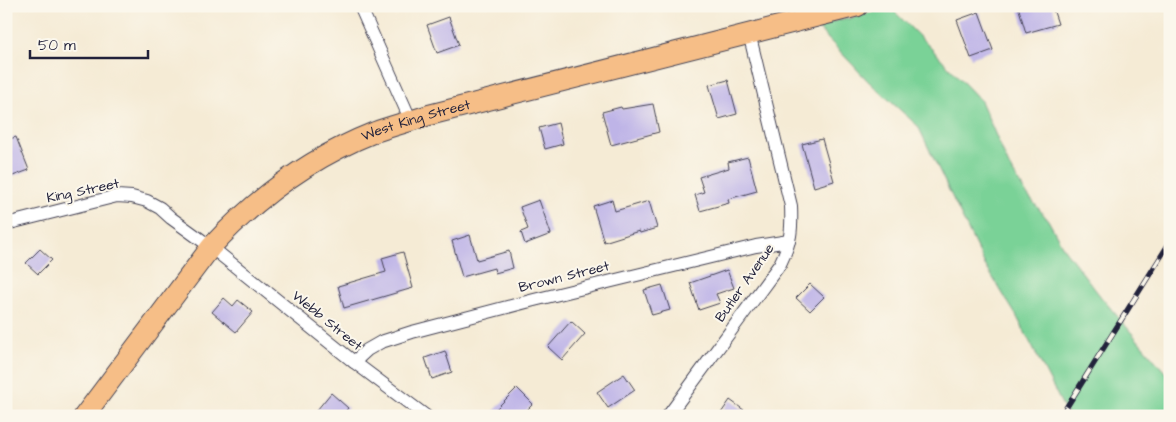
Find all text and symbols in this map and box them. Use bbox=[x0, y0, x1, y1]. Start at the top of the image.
scale bar bbox=[30, 28, 148, 60]
text: 50 m bbox=[38, 35, 76, 56]
street label: West King Street bbox=[358, 95, 473, 146]
street label: King Street bbox=[45, 173, 121, 208]
street label: Butler Avenue bbox=[711, 240, 780, 326]
street label: Brown Street bbox=[517, 256, 612, 298]
street label: Webb Street bbox=[288, 286, 367, 356]

